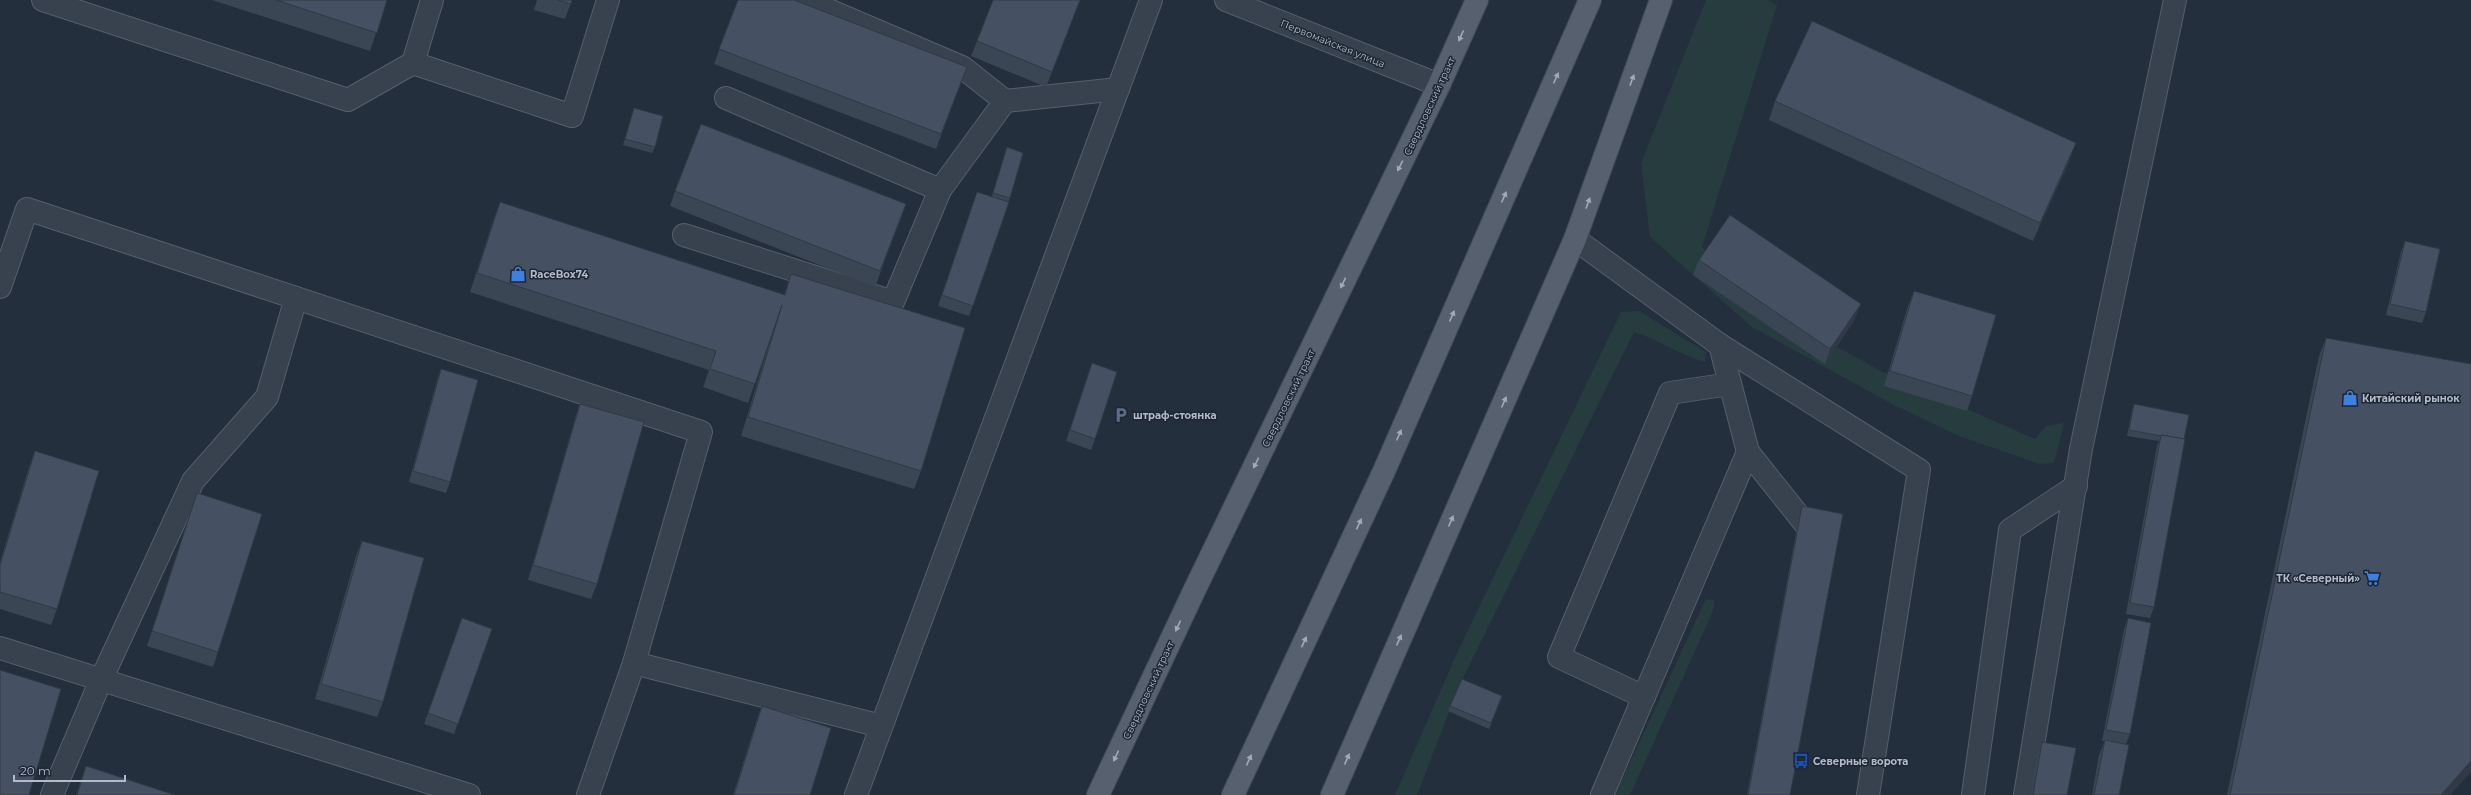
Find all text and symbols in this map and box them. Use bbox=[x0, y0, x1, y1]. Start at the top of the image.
street label: Первомайская улица bbox=[1279, 17, 1387, 70]
one-way arrow bbox=[1458, 30, 1464, 41]
street label: Свердловский тракт bbox=[1401, 55, 1458, 158]
one-way arrow bbox=[1553, 73, 1559, 84]
one-way arrow bbox=[1629, 74, 1635, 86]
one-way arrow bbox=[1397, 160, 1403, 172]
one-way arrow bbox=[1501, 192, 1507, 203]
one-way arrow bbox=[1586, 196, 1592, 208]
shop icon: RaceBox74 bbox=[509, 265, 527, 283]
place label: RaceBox74 bbox=[530, 268, 588, 281]
one-way arrow bbox=[1340, 277, 1346, 289]
one-way arrow bbox=[1449, 310, 1455, 322]
street label: Свердловский тракт bbox=[1259, 347, 1318, 449]
shop icon: Китайский рынок bbox=[2341, 389, 2359, 407]
place label: Китайский рынок bbox=[2362, 392, 2460, 405]
one-way arrow bbox=[1501, 396, 1507, 408]
parking icon: штраф-стоянка bbox=[1112, 406, 1130, 424]
place label: штраф-стоянка bbox=[1133, 409, 1217, 422]
one-way arrow bbox=[1396, 430, 1402, 441]
one-way arrow bbox=[1253, 457, 1259, 469]
one-way arrow bbox=[1448, 515, 1455, 527]
one-way arrow bbox=[1356, 518, 1362, 530]
supermarket icon: ТК «Северный» bbox=[2363, 569, 2381, 587]
place label: ТК «Северный» bbox=[2276, 572, 2360, 585]
one-way arrow bbox=[1174, 620, 1181, 632]
one-way arrow bbox=[1397, 634, 1403, 646]
one-way arrow bbox=[1301, 636, 1307, 647]
street label: Свердловский тракт bbox=[1120, 639, 1177, 742]
one-way arrow bbox=[1113, 751, 1119, 762]
bus stop icon: Северные ворота bbox=[1792, 752, 1810, 770]
one-way arrow bbox=[1247, 753, 1253, 765]
one-way arrow bbox=[1345, 753, 1351, 765]
place label: Северные ворота bbox=[1813, 755, 1908, 768]
scale bar bbox=[14, 757, 125, 783]
text: 20 m bbox=[20, 763, 51, 778]

